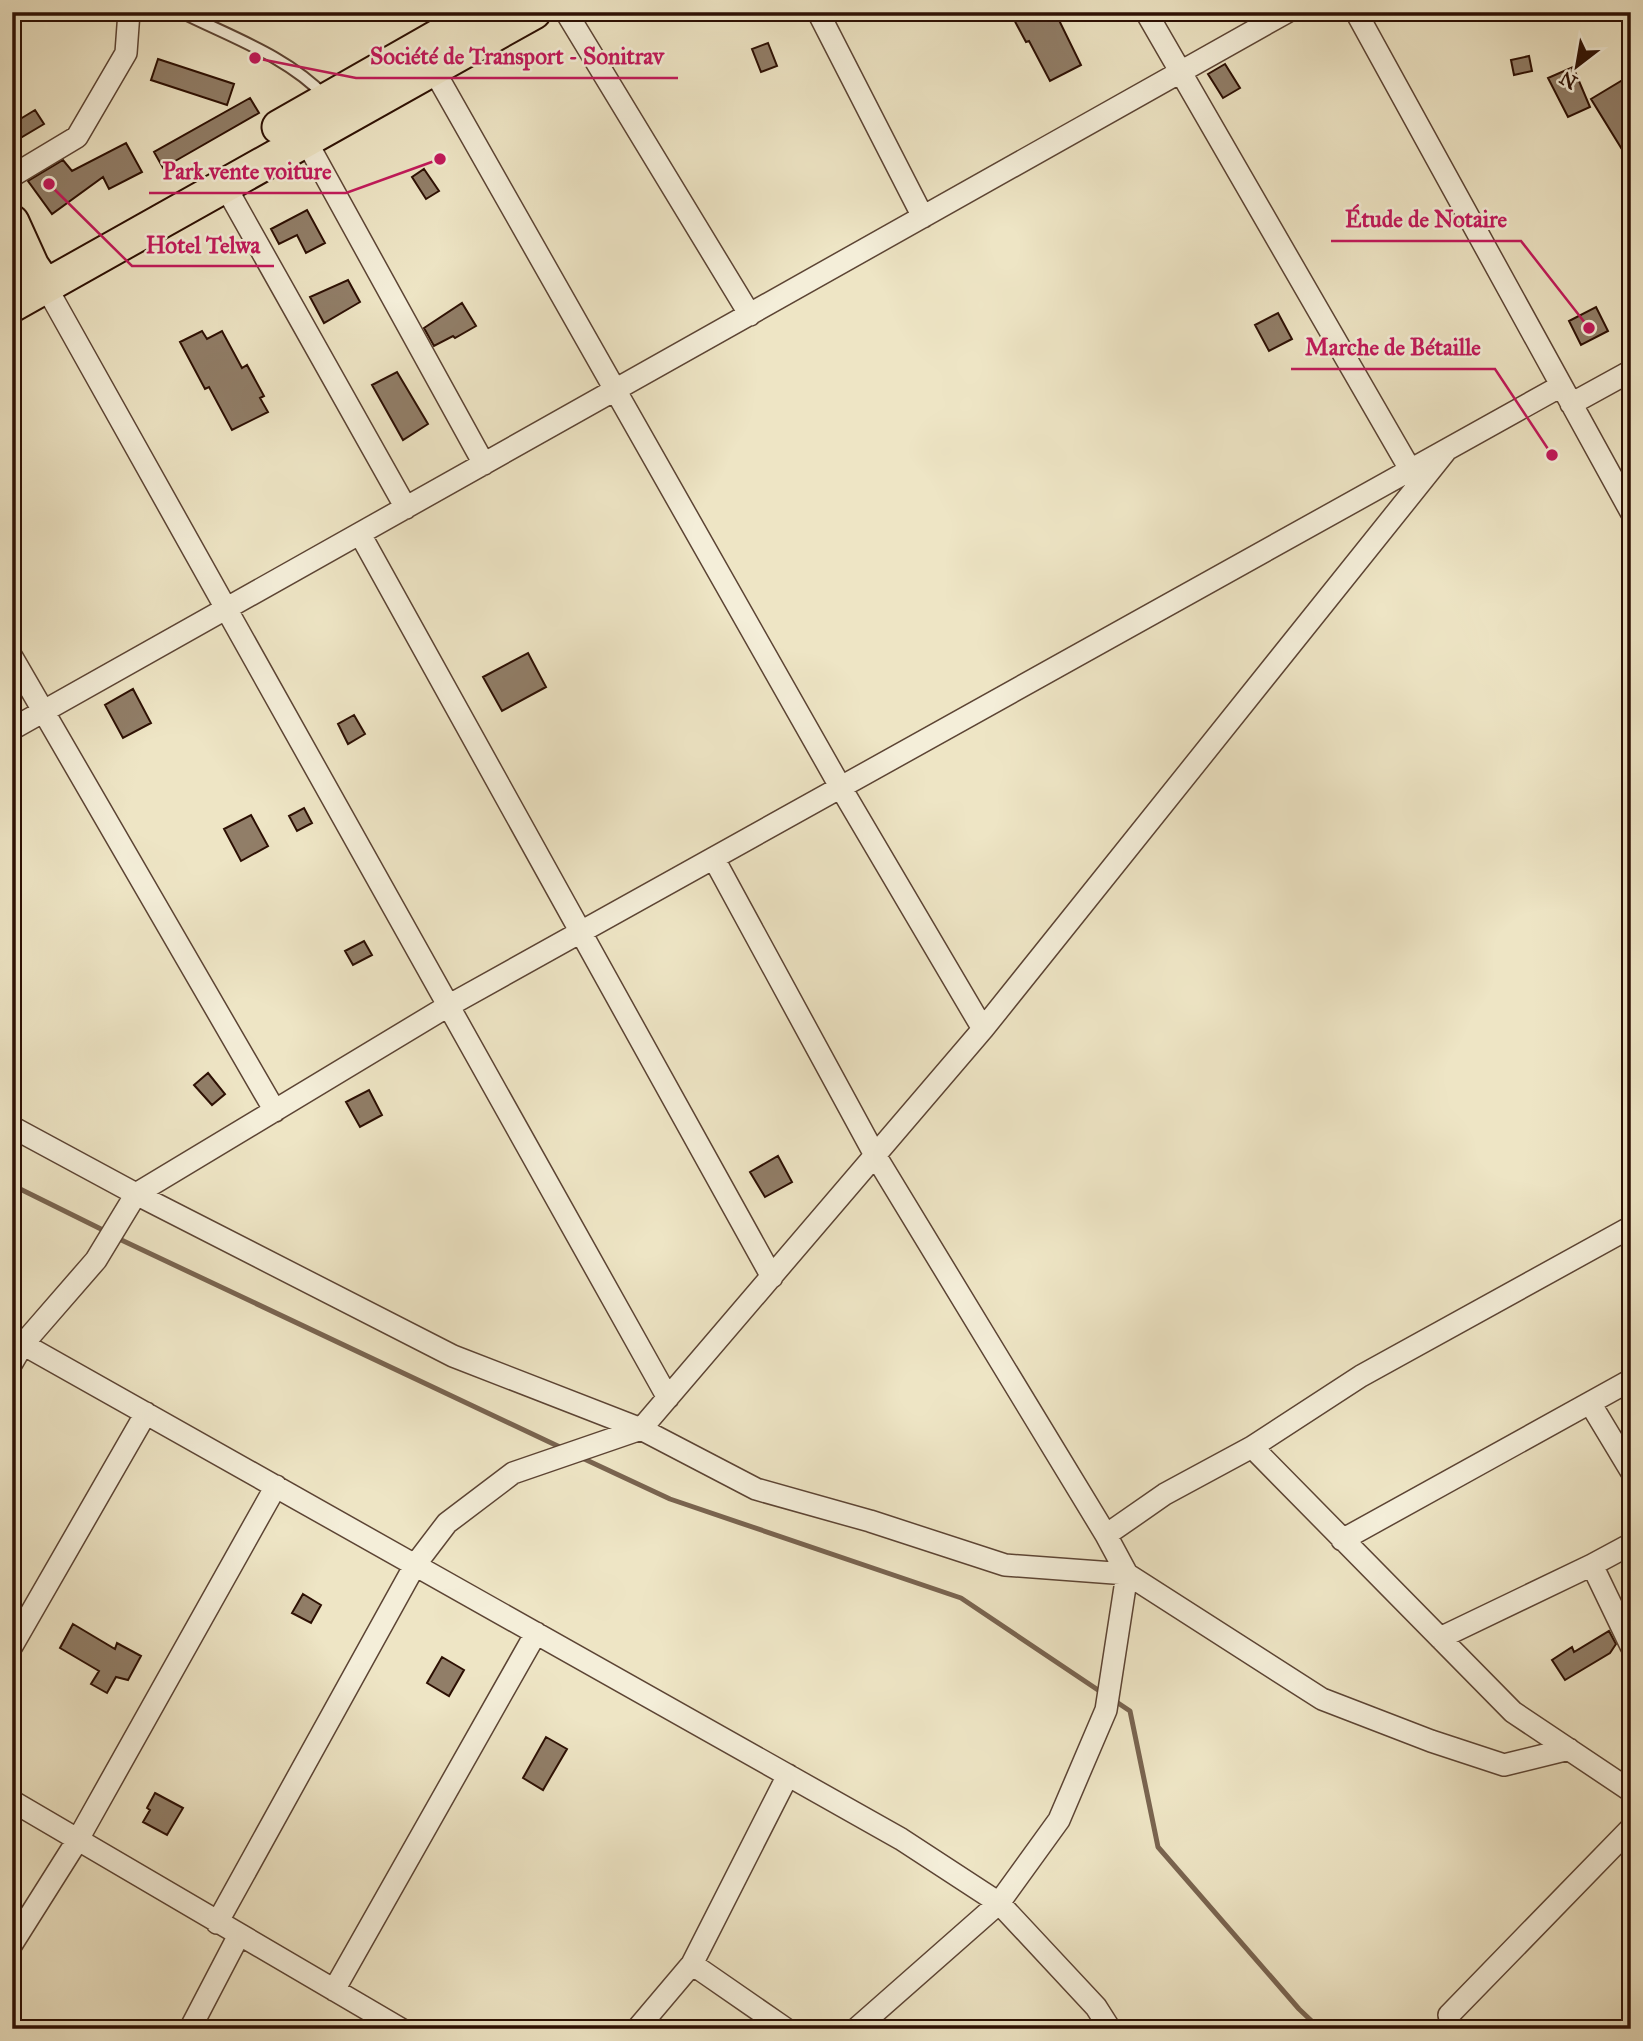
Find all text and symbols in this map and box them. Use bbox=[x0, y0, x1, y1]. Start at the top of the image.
north arrow bbox=[1542, 32, 1612, 102]
callout: Société de Transport - Sonitrav bbox=[356, 34, 678, 78]
text: Société de Transport - Sonitrav bbox=[370, 42, 665, 71]
text: N bbox=[1556, 66, 1581, 94]
callout: Park vente voiture bbox=[149, 149, 346, 193]
text: Park vente voiture bbox=[162, 157, 332, 185]
callout: Étude de Notaire bbox=[1331, 197, 1521, 241]
text: Étude de Notaire bbox=[1345, 203, 1507, 233]
callout: Hotel Telwa bbox=[132, 222, 274, 266]
text: Hotel Telwa bbox=[146, 231, 262, 259]
callout: Marche de Bétaille bbox=[1291, 325, 1495, 369]
text: Marche de Bétaille bbox=[1305, 333, 1481, 361]

